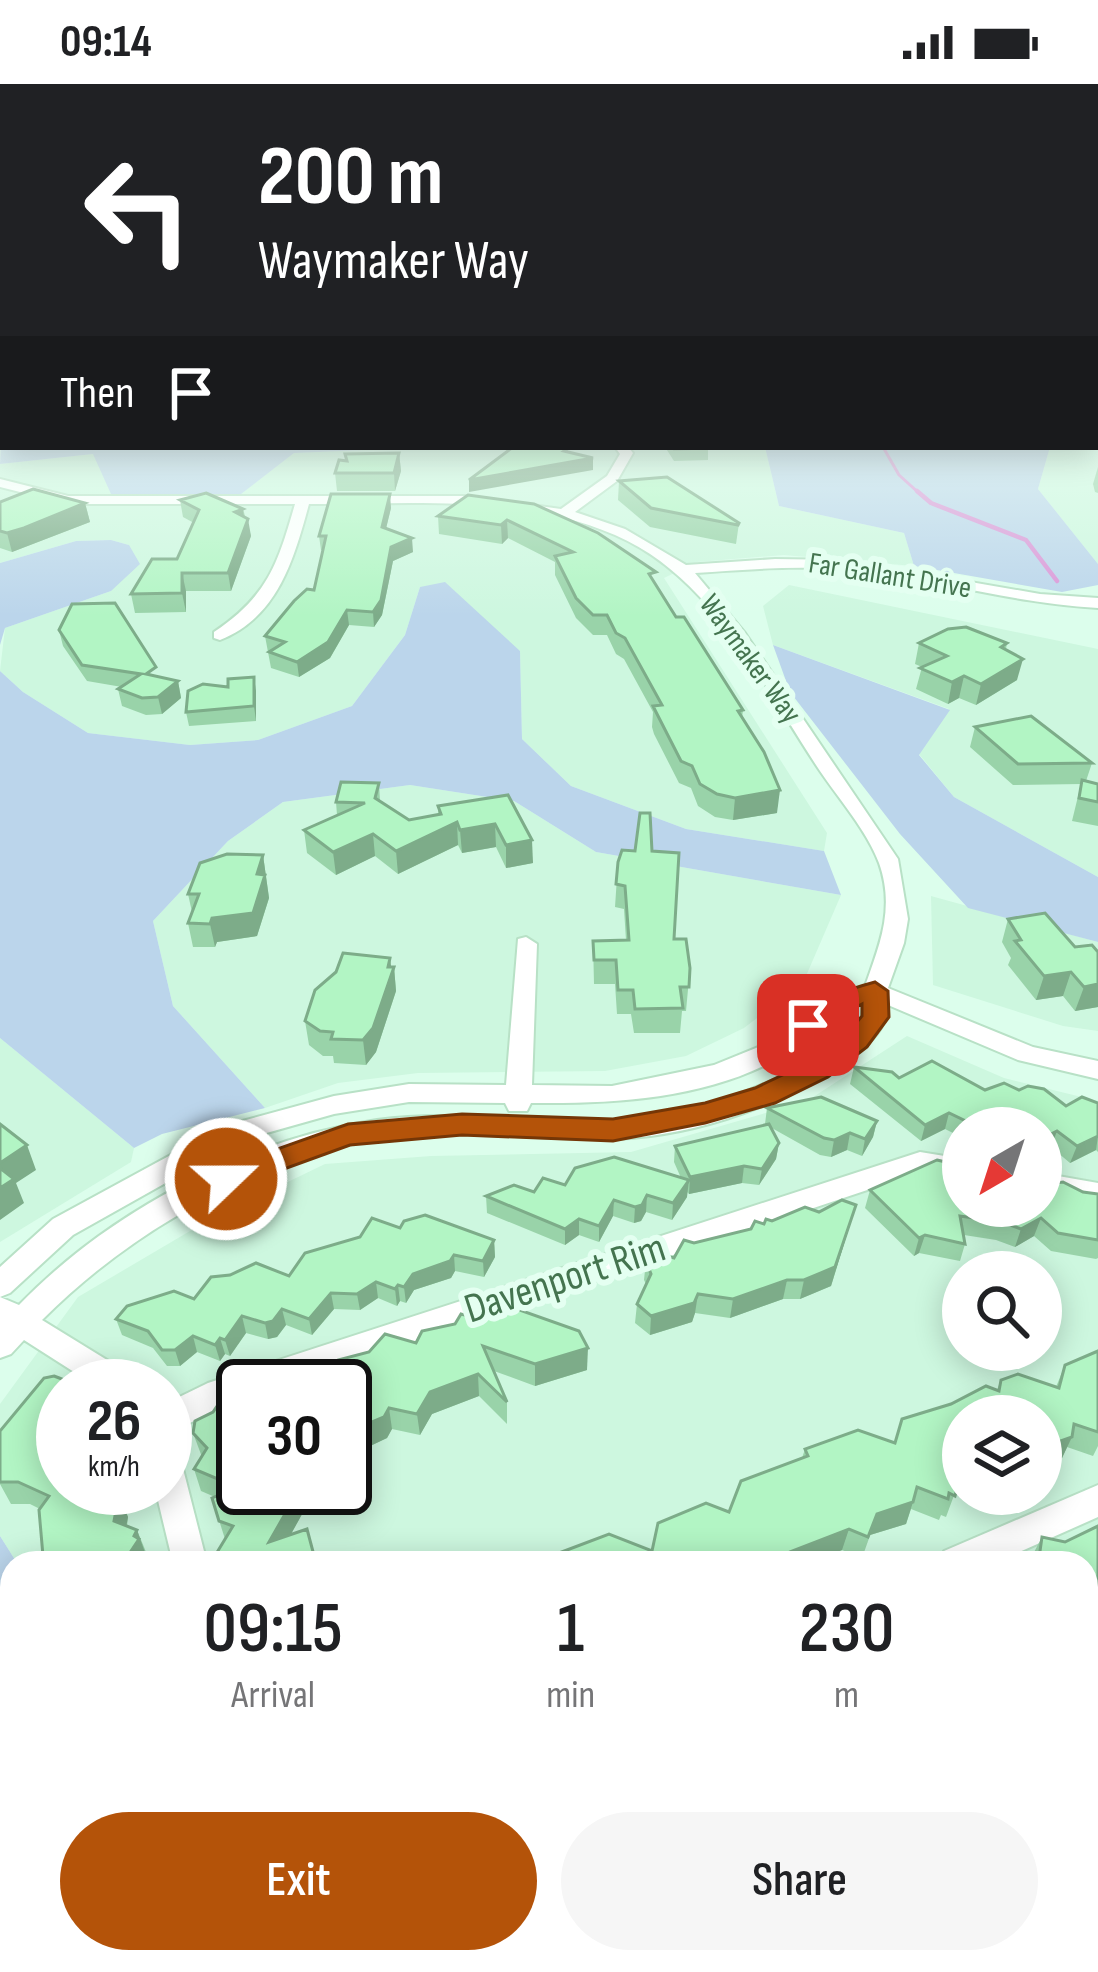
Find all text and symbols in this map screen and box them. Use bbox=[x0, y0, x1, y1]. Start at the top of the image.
text: 09:14 bbox=[60, 15, 152, 70]
text: 200 m bbox=[258, 127, 444, 228]
icon: left bbox=[60, 132, 216, 288]
text: Waymaker Way bbox=[258, 229, 529, 294]
icon: arrive bbox=[158, 360, 224, 426]
text: Then bbox=[60, 366, 134, 421]
street label: Far Gallant Drive bbox=[806, 545, 974, 607]
street label: Waymaker Way bbox=[691, 588, 809, 731]
pin bbox=[757, 974, 859, 1076]
icon: arrive bbox=[775, 992, 841, 1058]
north arrow bbox=[942, 1107, 1062, 1227]
map controls bbox=[942, 1107, 1062, 1515]
position arrow bbox=[163, 1116, 289, 1242]
street label: Davenport Rim bbox=[458, 1223, 672, 1335]
button: search bbox=[942, 1251, 1062, 1371]
speed limit sign: 30 bbox=[216, 1359, 372, 1515]
text: 26 bbox=[87, 1386, 141, 1458]
button: layers bbox=[942, 1395, 1062, 1515]
text: km/h bbox=[88, 1449, 140, 1485]
text: 09:15 bbox=[204, 1586, 343, 1673]
text: 1 bbox=[557, 1586, 584, 1673]
text: 230 bbox=[799, 1586, 894, 1673]
text: Arrival bbox=[231, 1672, 315, 1719]
text: min bbox=[546, 1672, 595, 1719]
text: m bbox=[834, 1672, 859, 1719]
button: Exit bbox=[60, 1812, 537, 1950]
button: Share bbox=[561, 1812, 1038, 1950]

